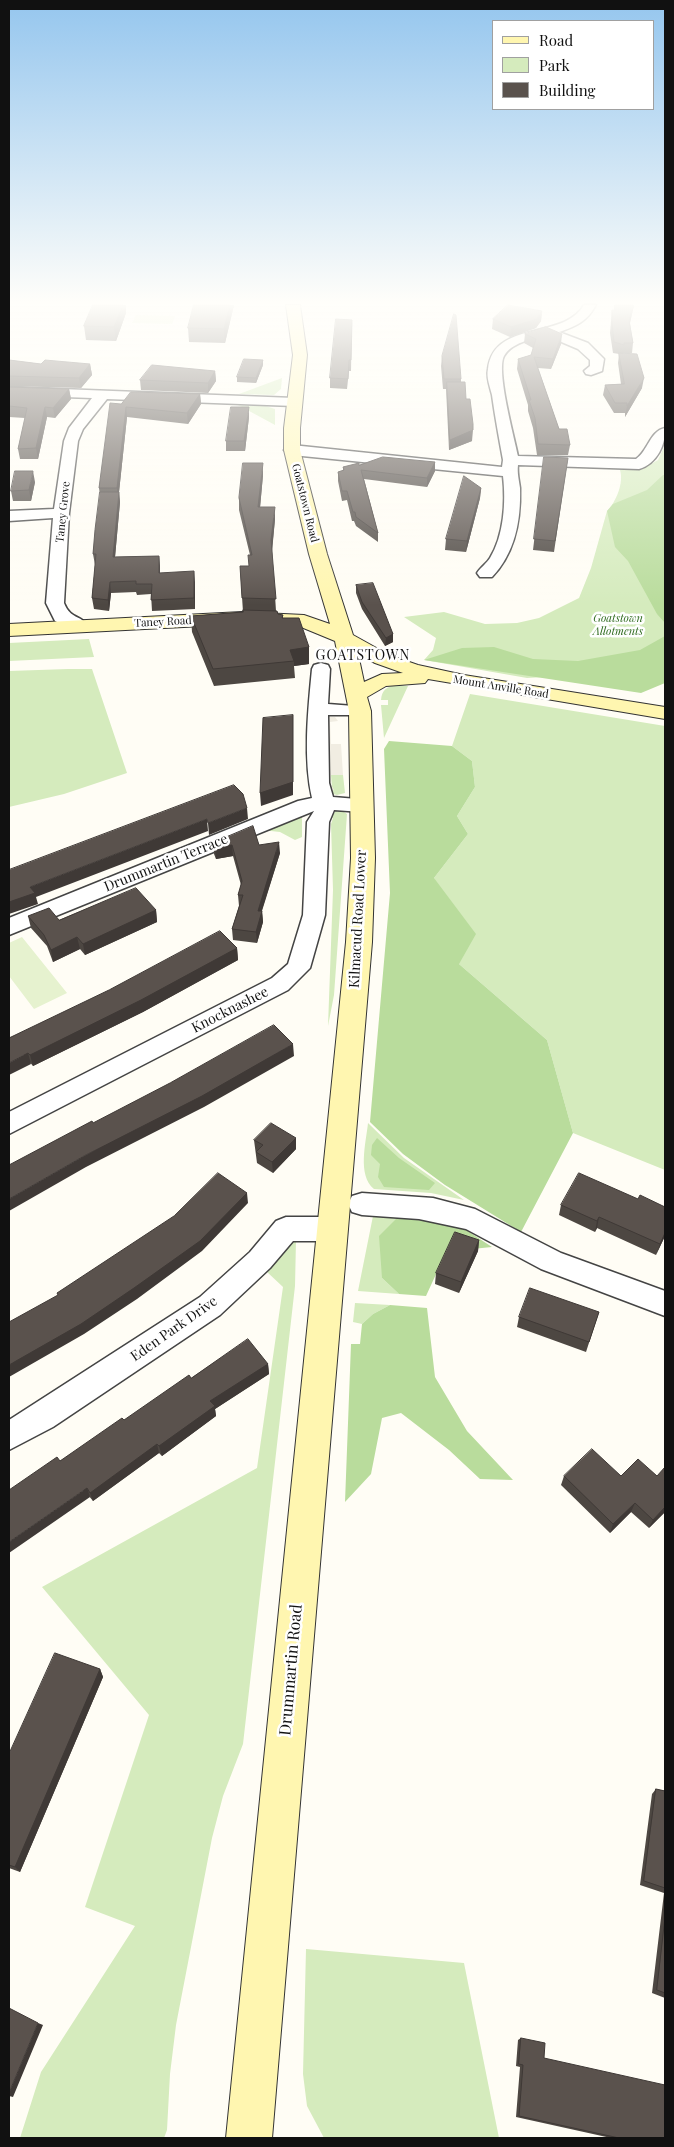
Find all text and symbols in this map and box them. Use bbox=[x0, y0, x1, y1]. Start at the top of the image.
legend bbox=[492, 20, 654, 110]
text: Road bbox=[539, 30, 573, 50]
text: Park bbox=[539, 55, 570, 75]
text: Building bbox=[539, 80, 595, 100]
street label: Goatstown Road bbox=[289, 462, 321, 544]
street label: Taney Grove bbox=[53, 481, 73, 543]
park label: Goatstown Allotments bbox=[593, 612, 643, 638]
street label: Taney Road bbox=[134, 614, 192, 630]
district label: GOATSTOWN bbox=[314, 648, 412, 664]
street label: Mount Anville Road bbox=[452, 673, 550, 701]
street label: Drummartin Terrace bbox=[102, 830, 230, 896]
street label: Kilmacud Road Lower bbox=[346, 849, 370, 989]
street label: Knocknashee bbox=[189, 984, 271, 1036]
street label: Eden Park Drive bbox=[127, 1293, 221, 1365]
street label: Drummartin Road bbox=[276, 1604, 306, 1736]

